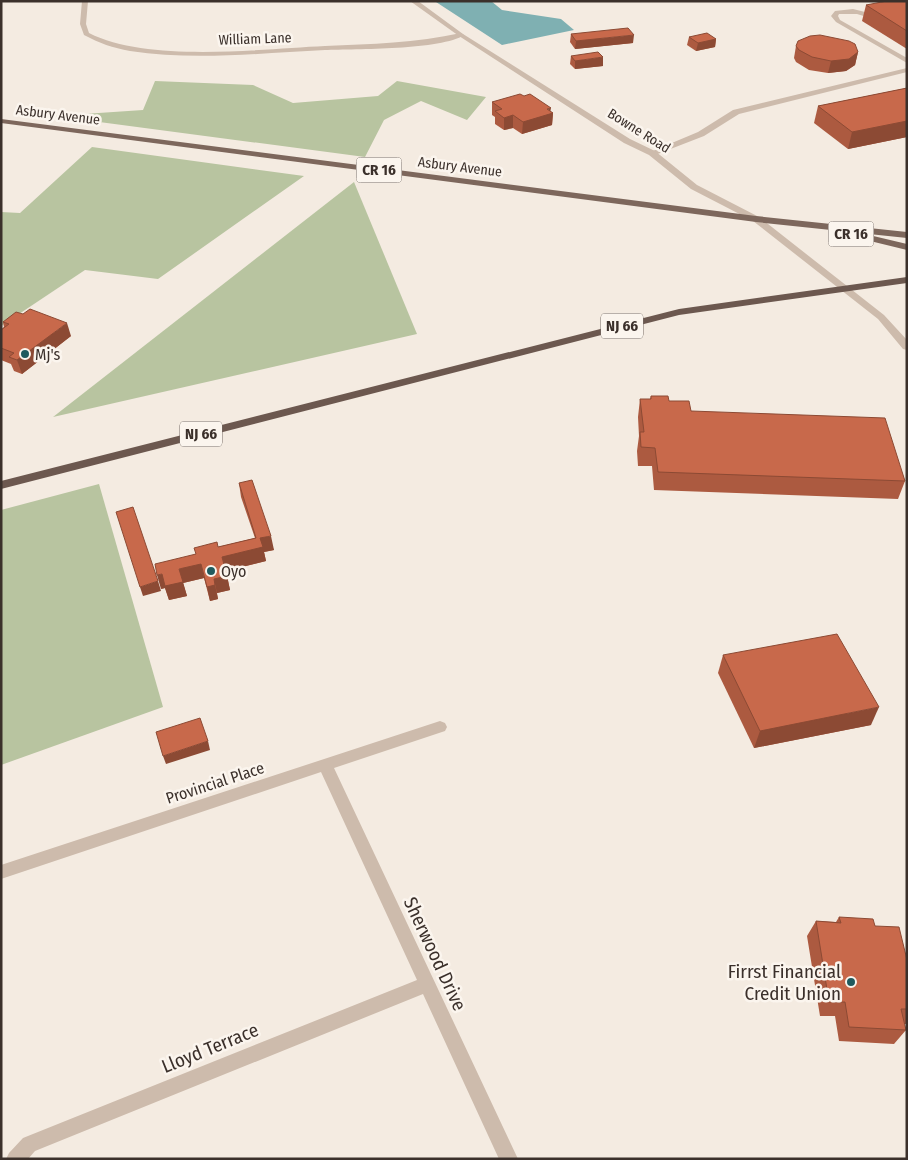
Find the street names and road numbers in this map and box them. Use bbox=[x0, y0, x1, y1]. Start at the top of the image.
street label: William Lane bbox=[218, 29, 292, 49]
street label: Asbury Avenue bbox=[15, 101, 101, 129]
street label: Bowne Road bbox=[604, 105, 674, 157]
street label: Asbury Avenue bbox=[417, 153, 503, 181]
road number: CR 16 bbox=[356, 158, 402, 182]
road number: CR 16 bbox=[828, 222, 874, 246]
road number: NJ 66 bbox=[601, 314, 643, 338]
road number: NJ 66 bbox=[180, 422, 222, 446]
street label: Provincial Place bbox=[163, 758, 267, 808]
street label: Sherwood Drive bbox=[399, 894, 471, 1014]
street label: Lloyd Terrace bbox=[158, 1018, 262, 1078]

